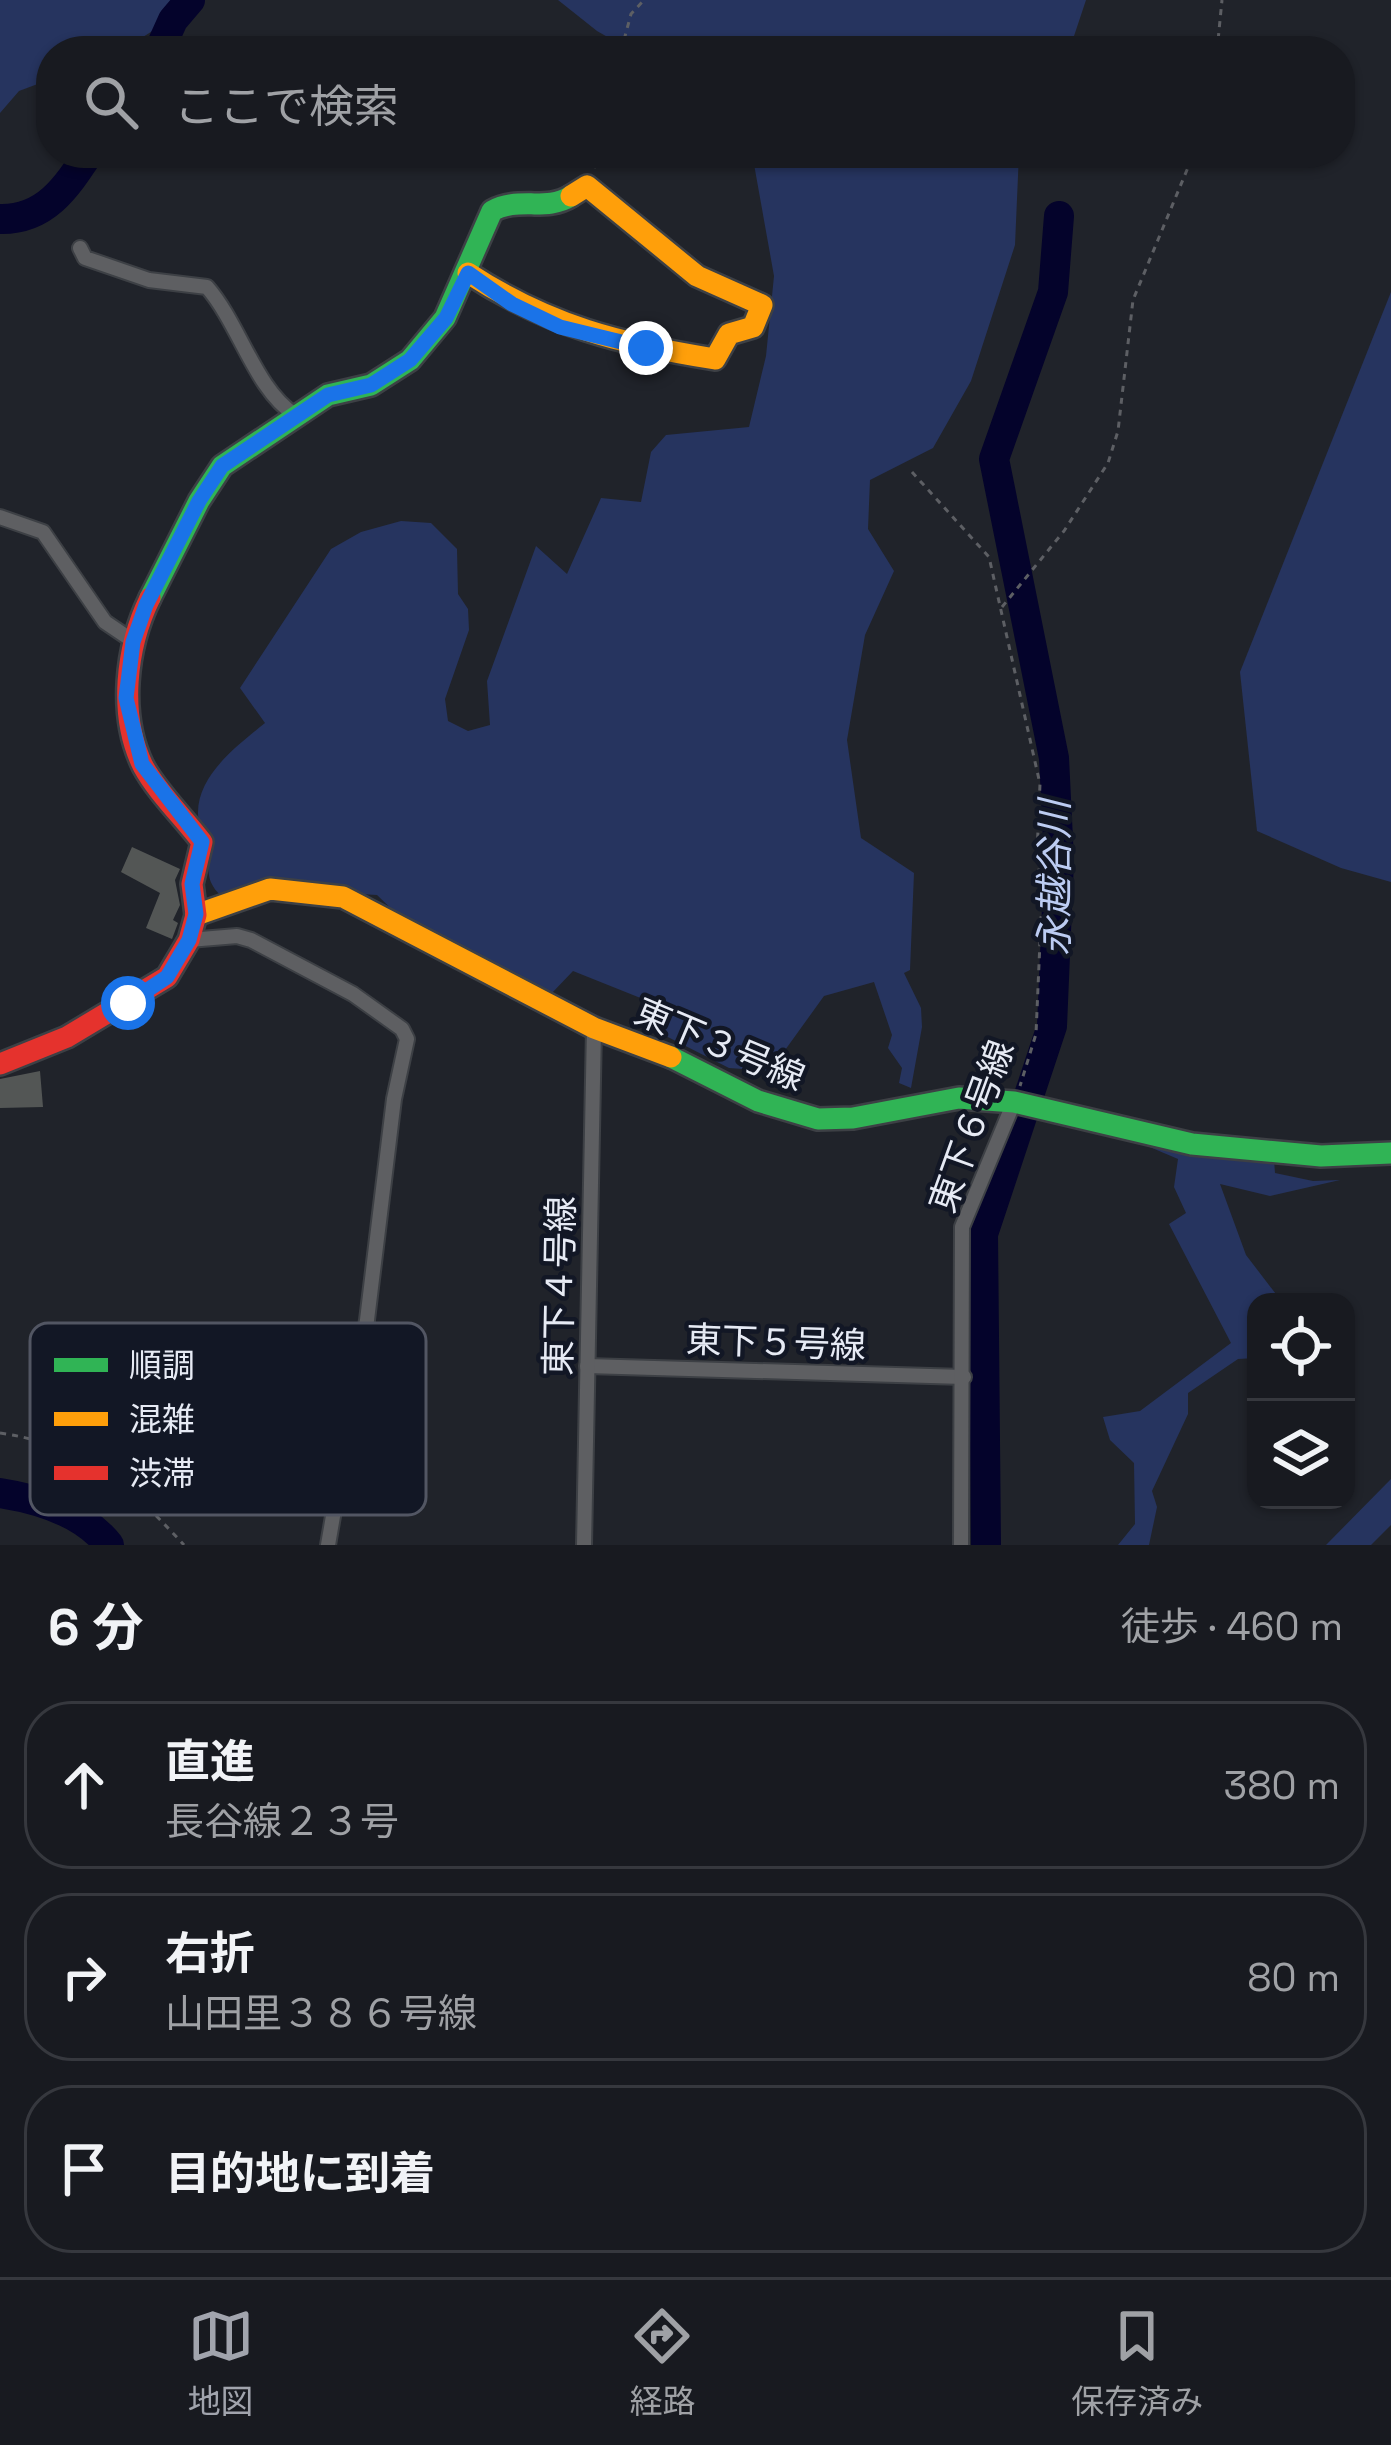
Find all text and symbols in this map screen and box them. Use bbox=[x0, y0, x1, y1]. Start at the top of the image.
search box bbox=[36, 36, 1355, 168]
icon: search bbox=[78, 69, 144, 135]
text: ここで検索 bbox=[174, 78, 399, 135]
route end bbox=[619, 321, 673, 375]
water label: 永越谷川 bbox=[1030, 796, 1079, 956]
route start bbox=[101, 976, 155, 1030]
street label: 東下３号線 bbox=[628, 989, 811, 1101]
street label: 東下６号線 bbox=[920, 1034, 1024, 1219]
street label: 東下４号線 bbox=[535, 1196, 585, 1376]
map controls bbox=[1247, 1293, 1355, 1509]
button: locate bbox=[1247, 1293, 1355, 1401]
street label: 東下５号線 bbox=[685, 1317, 867, 1369]
legend bbox=[30, 1323, 426, 1515]
text: 順調 bbox=[129, 1345, 195, 1387]
text: 混雑 bbox=[129, 1399, 195, 1441]
button: layers bbox=[1247, 1401, 1355, 1509]
text: 渋滞 bbox=[129, 1453, 195, 1495]
text: 6 分 bbox=[48, 1595, 143, 1660]
text: 徒歩 · 460 m bbox=[1121, 1602, 1343, 1651]
text: 直進 bbox=[165, 1733, 255, 1790]
icon: ahead bbox=[51, 1752, 117, 1818]
text: 380 m bbox=[1224, 1761, 1340, 1810]
text: 長谷線２３号 bbox=[165, 1797, 399, 1846]
text: 右折 bbox=[165, 1925, 255, 1982]
icon: right bbox=[51, 1944, 117, 2010]
text: 80 m bbox=[1247, 1953, 1340, 2002]
text: 山田里３８６号線 bbox=[165, 1989, 477, 2038]
icon: arrive bbox=[51, 2136, 117, 2202]
text: 目的地に到着 bbox=[165, 2145, 435, 2202]
tab: 地図 bbox=[188, 2303, 254, 2423]
tab: 経路 bbox=[629, 2303, 695, 2423]
tab: 保存済み bbox=[1071, 2303, 1203, 2423]

